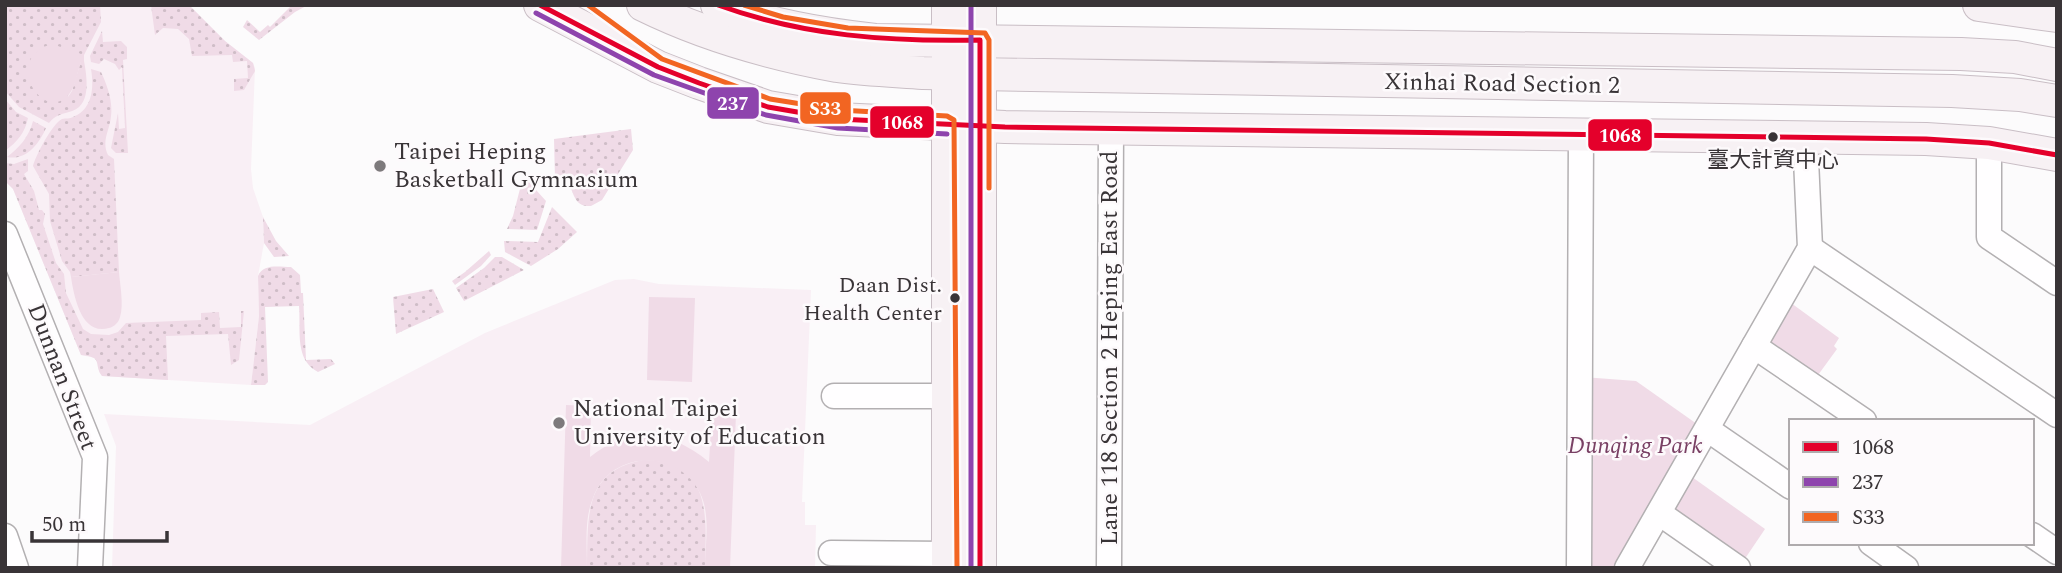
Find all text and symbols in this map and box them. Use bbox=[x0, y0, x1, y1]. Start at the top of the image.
street label: Xinhai Road Section 2 bbox=[1384, 64, 1620, 104]
line badge: 237 bbox=[706, 86, 760, 120]
text: 237 bbox=[717, 90, 749, 119]
line badge: S33 bbox=[799, 91, 852, 125]
text: S33 bbox=[809, 95, 841, 124]
line badge: 1068 bbox=[869, 105, 935, 139]
text: 1068 bbox=[881, 109, 923, 138]
line badge: 1068 bbox=[1587, 118, 1653, 152]
text: 1068 bbox=[1599, 122, 1641, 151]
marker: 臺大計資中心 bbox=[1766, 130, 1780, 144]
place label: Taipei Heping Basketball Gymnasium bbox=[394, 134, 638, 198]
place label: 臺大計資中心 bbox=[1707, 144, 1839, 177]
street label: Lane 118 Section 2 Heping East Road bbox=[1092, 151, 1128, 546]
marker: Taipei Heping Basketball Gymnasium bbox=[372, 158, 388, 174]
place label: Daan Dist. Health Center bbox=[804, 269, 942, 330]
marker: Daan Dist. Health Center bbox=[948, 291, 962, 305]
street label: Dunnan Street bbox=[18, 298, 106, 456]
place label: National Taipei University of Education bbox=[573, 391, 826, 455]
marker: National Taipei University of Education bbox=[551, 415, 567, 431]
legend bbox=[1789, 419, 2034, 545]
park label: Dunqing Park bbox=[1567, 428, 1703, 464]
text: 1068 bbox=[1852, 432, 1894, 464]
text: 237 bbox=[1852, 467, 1884, 499]
scale bar bbox=[32, 500, 166, 544]
text: S33 bbox=[1852, 502, 1885, 534]
text: 50 m bbox=[42, 509, 86, 541]

